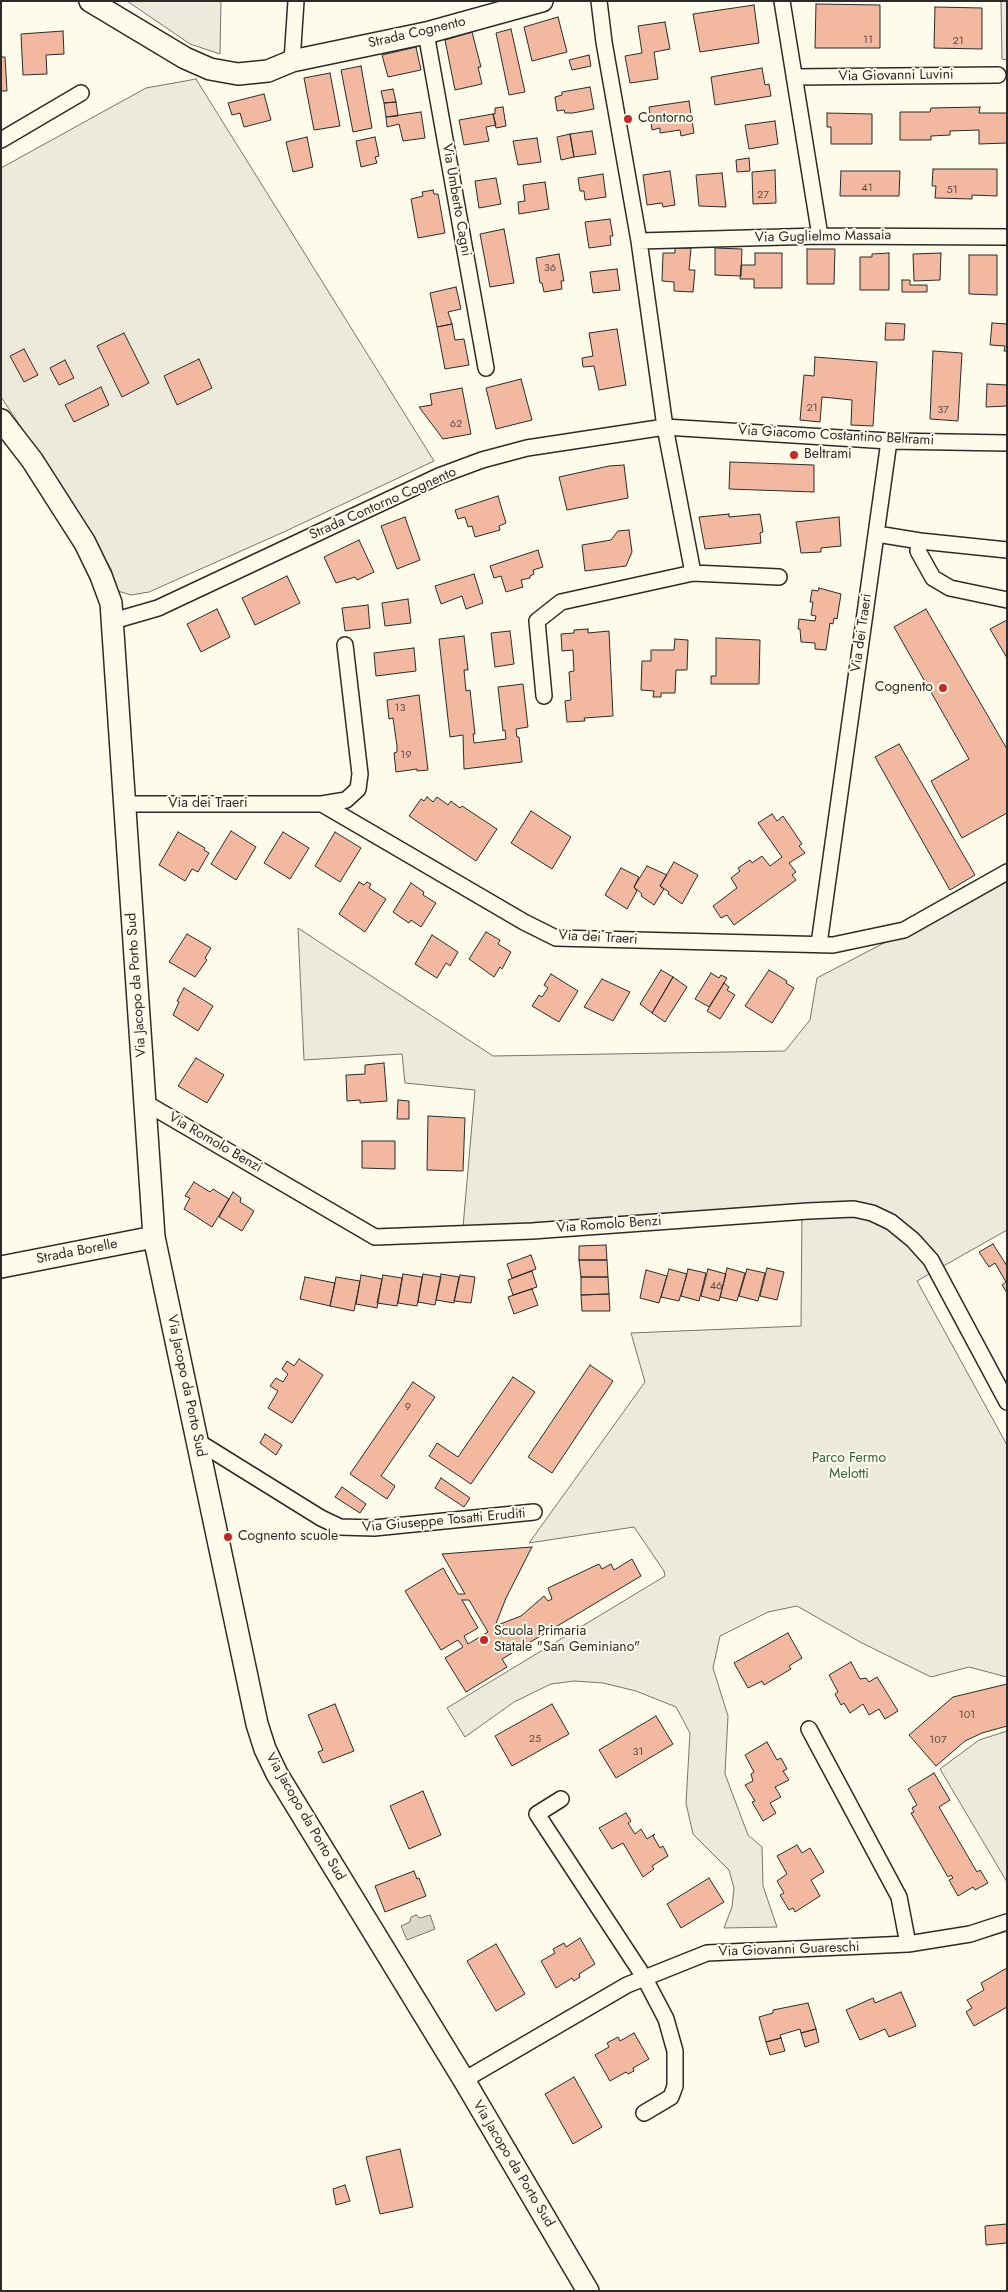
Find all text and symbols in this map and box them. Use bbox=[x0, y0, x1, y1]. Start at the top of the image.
street label: Strada Cognento bbox=[367, 14, 467, 52]
house number: 11 bbox=[863, 33, 873, 47]
house number: 21 bbox=[952, 34, 964, 48]
street label: Via Giovanni Luvini bbox=[838, 67, 954, 85]
place label: Contorno bbox=[638, 111, 693, 127]
marker: Contorno bbox=[622, 113, 634, 125]
street label: Via Umberto Cagni bbox=[438, 142, 474, 258]
house number: 41 bbox=[861, 181, 873, 195]
house number: 51 bbox=[946, 183, 958, 197]
house number: 27 bbox=[757, 188, 769, 202]
street label: Via Guglielmo Massaia bbox=[755, 227, 891, 247]
house number: 36 bbox=[544, 261, 556, 275]
house number: 21 bbox=[806, 401, 818, 415]
house number: 37 bbox=[937, 403, 949, 417]
house number: 62 bbox=[450, 417, 462, 431]
street label: Via Giacomo Costantino Beltrami bbox=[738, 422, 934, 450]
place label: Beltrami bbox=[804, 447, 852, 463]
marker: Beltrami bbox=[788, 449, 800, 461]
street label: Strada Contorno Cognento bbox=[307, 464, 459, 544]
street label: Via dei Traeri bbox=[848, 593, 876, 673]
place label: Cognento bbox=[875, 680, 933, 696]
marker: Cognento bbox=[937, 682, 949, 694]
house number: 13 bbox=[395, 701, 405, 715]
house number: 19 bbox=[400, 748, 412, 762]
street label: Via dei Traeri bbox=[168, 796, 248, 812]
street label: Via Jacopo da Porto Sud bbox=[124, 912, 150, 1058]
street label: Via dei Traeri bbox=[558, 928, 638, 948]
street label: Via Romolo Benzi bbox=[165, 1109, 265, 1177]
street label: Via Romolo Benzi bbox=[556, 1213, 662, 1237]
street label: Strada Borelle bbox=[35, 1236, 119, 1268]
house number: 46 bbox=[710, 1279, 722, 1293]
street label: Via Jacopo da Porto Sud bbox=[163, 1313, 209, 1459]
house number: 9 bbox=[405, 1400, 411, 1414]
park label: Parco Fermo Melotti bbox=[812, 1451, 886, 1484]
street label: Via Giuseppe Tosatti Eruditi bbox=[362, 1505, 526, 1537]
place label: Cognento scuole bbox=[238, 1529, 338, 1545]
marker: Cognento scuole bbox=[222, 1531, 234, 1543]
place label: Scuola Primaria Statale "San Geminiano" bbox=[494, 1624, 640, 1656]
marker: Scuola Primaria Statale "San Geminiano" bbox=[478, 1634, 490, 1646]
house number: 101 bbox=[959, 1708, 975, 1722]
house number: 25 bbox=[529, 1732, 541, 1746]
house number: 107 bbox=[929, 1733, 947, 1747]
house number: 31 bbox=[633, 1745, 643, 1759]
street label: Via Jacopo da Porto Sud bbox=[262, 1750, 348, 1884]
street label: Via Giovanni Guareschi bbox=[718, 1939, 860, 1961]
street label: Via Jacopo da Porto Sud bbox=[468, 2098, 558, 2230]

